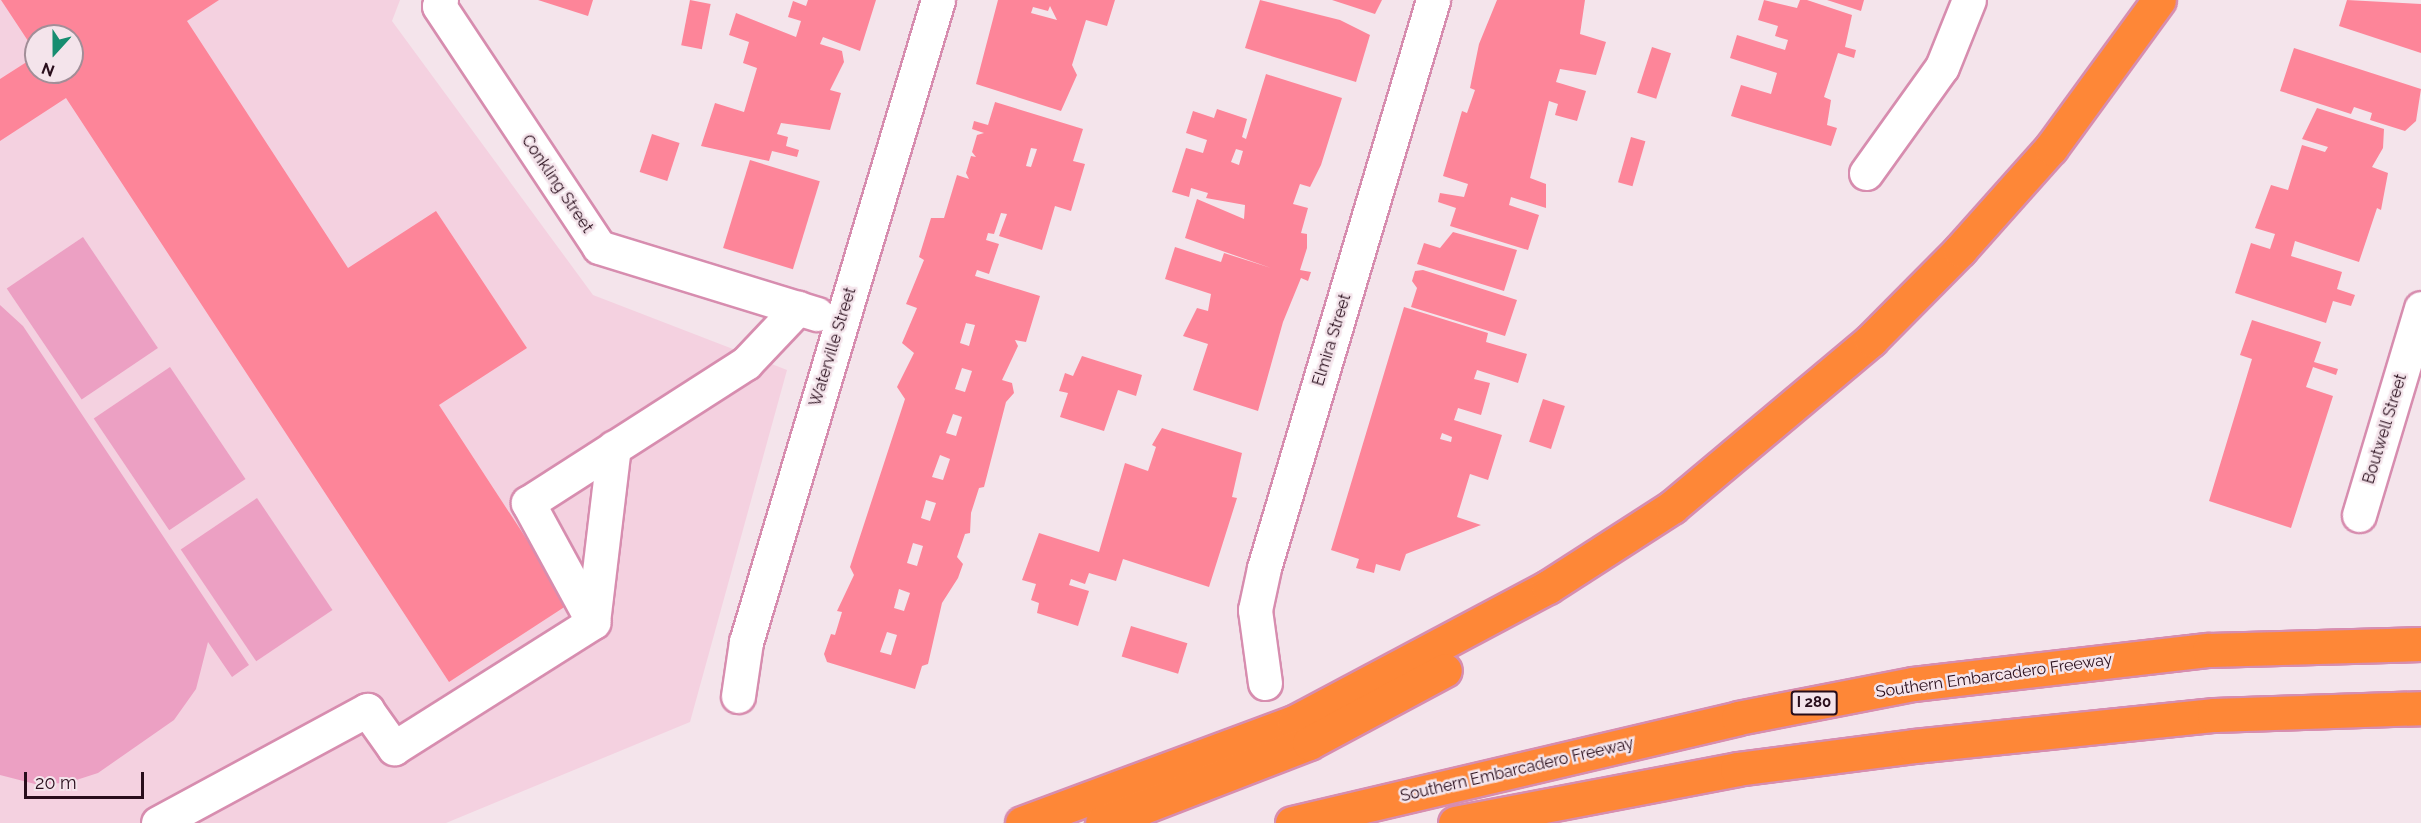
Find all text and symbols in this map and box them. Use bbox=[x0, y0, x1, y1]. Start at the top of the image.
north arrow bbox=[24, 24, 84, 84]
text: N bbox=[39, 58, 57, 80]
street label: Conkling Street bbox=[517, 131, 597, 237]
street label: Waterville Street bbox=[806, 285, 860, 409]
street label: Elmira Street bbox=[1309, 292, 1355, 388]
street label: Boutwell Street bbox=[2359, 372, 2411, 486]
street label: Southern Embarcadero Freeway bbox=[1875, 650, 2113, 702]
road number: I 280 bbox=[1790, 691, 1838, 715]
street label: Southern Embarcadero Freeway bbox=[1399, 734, 1635, 806]
scale bar bbox=[27, 760, 147, 798]
text: 20 m bbox=[35, 772, 77, 793]

